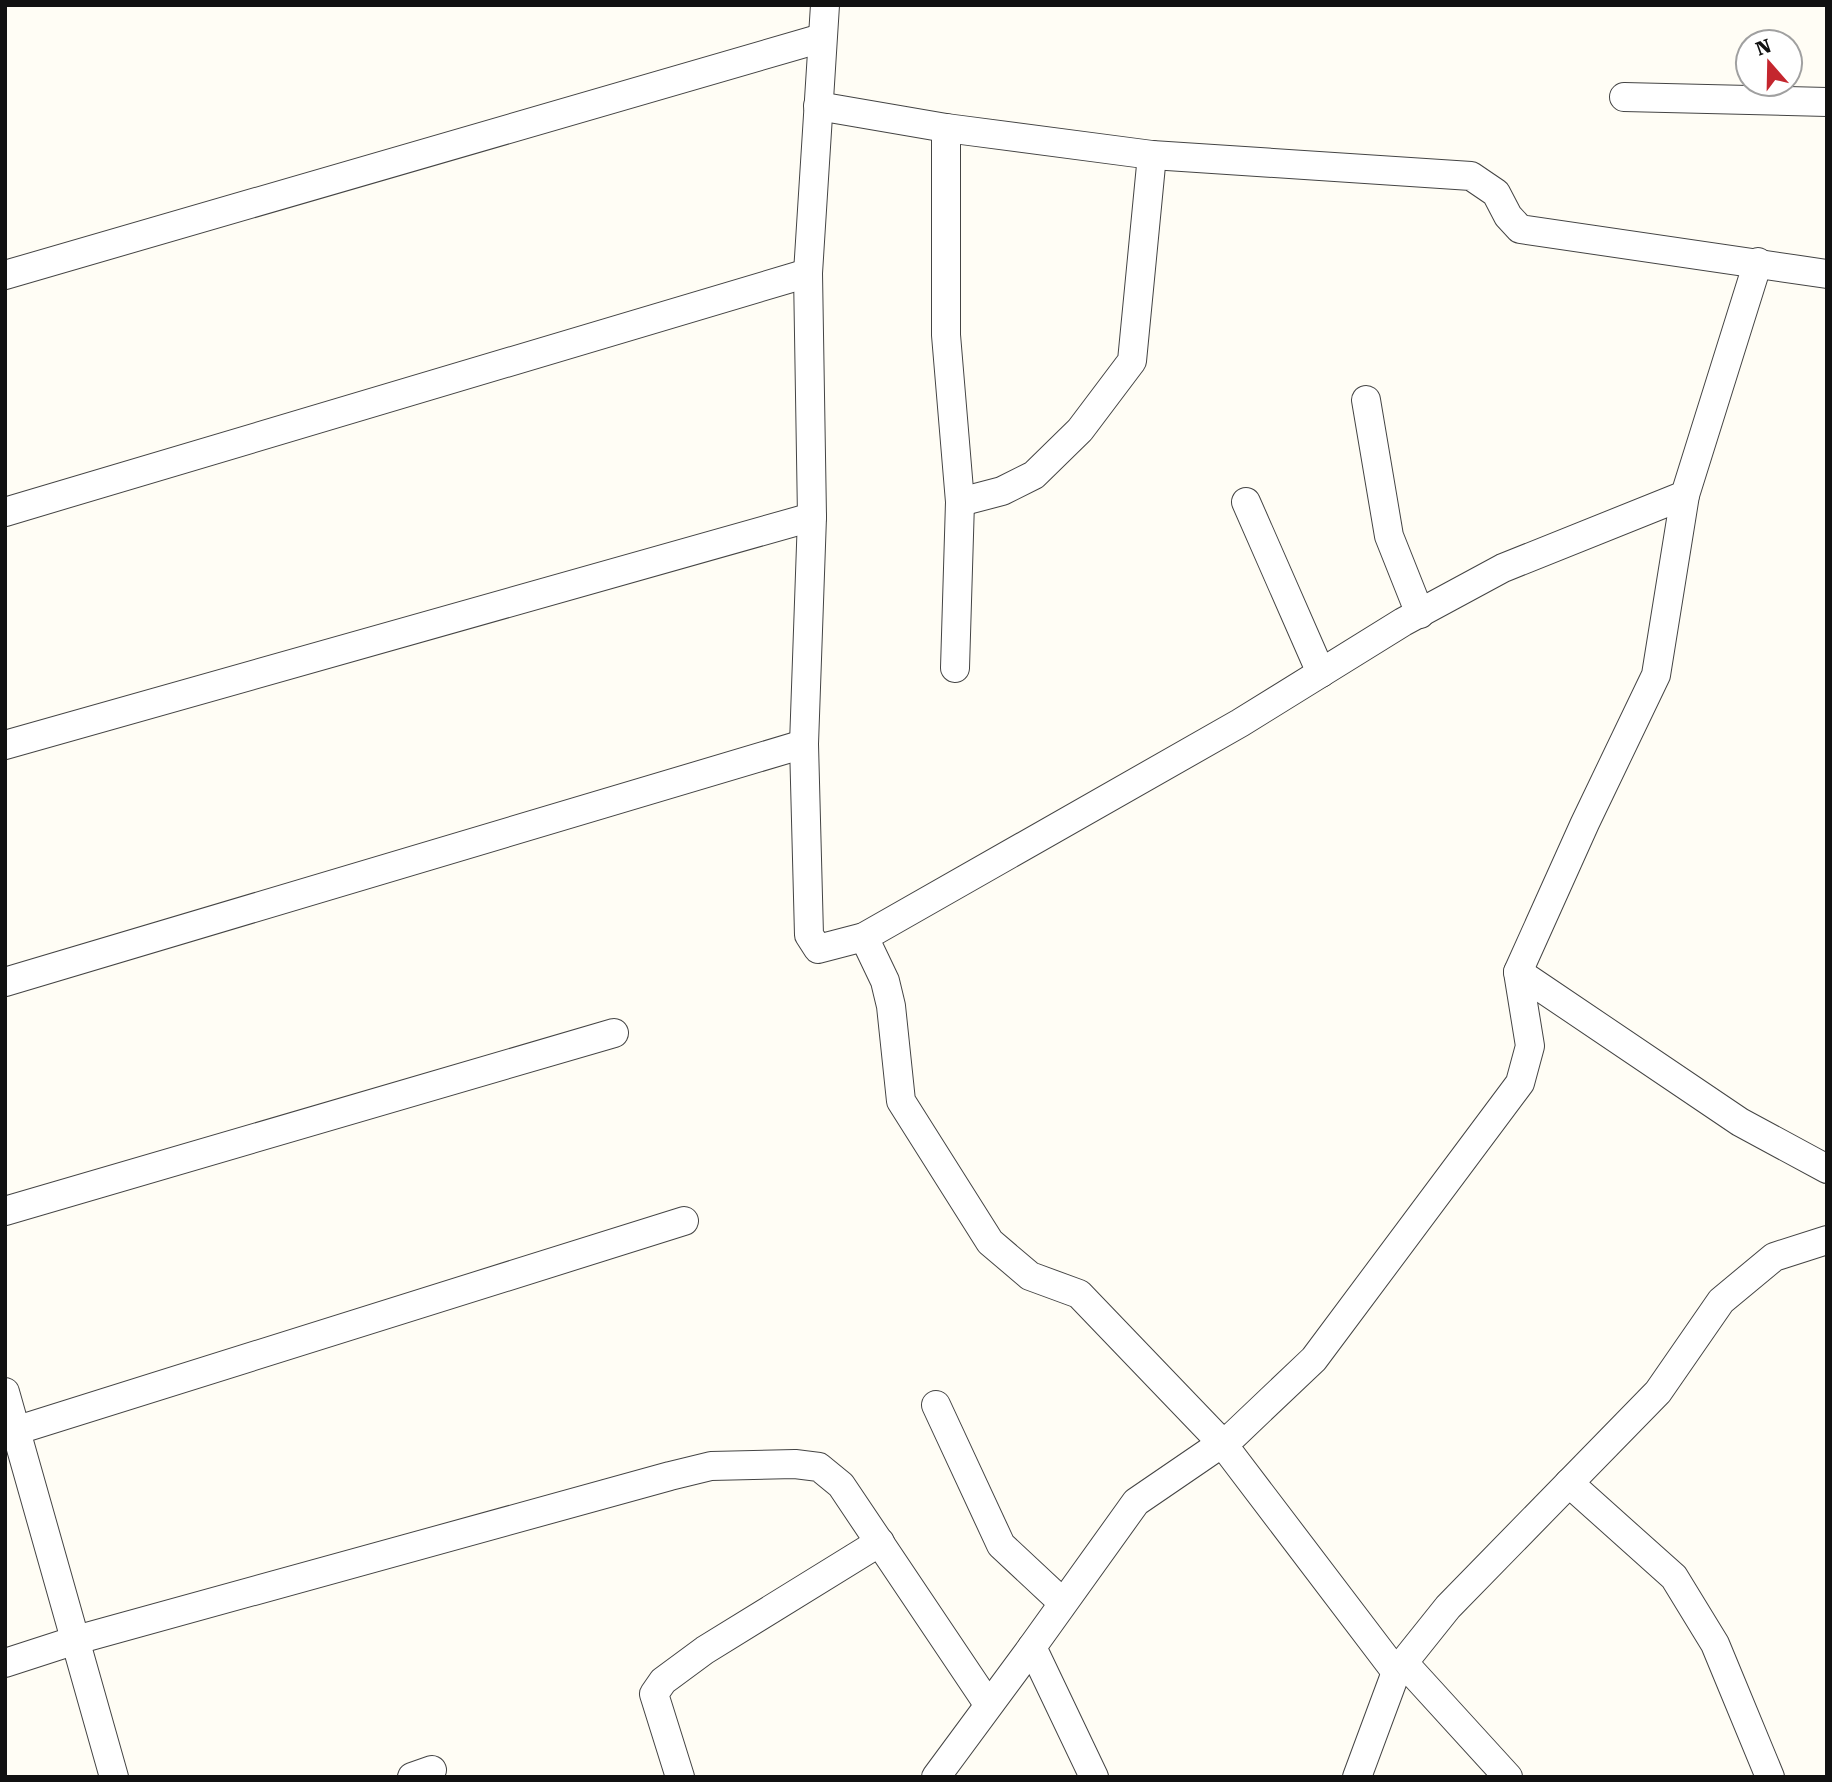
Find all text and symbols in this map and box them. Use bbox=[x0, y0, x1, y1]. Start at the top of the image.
north arrow bbox=[1734, 28, 1804, 98]
text: N bbox=[1753, 34, 1775, 61]

